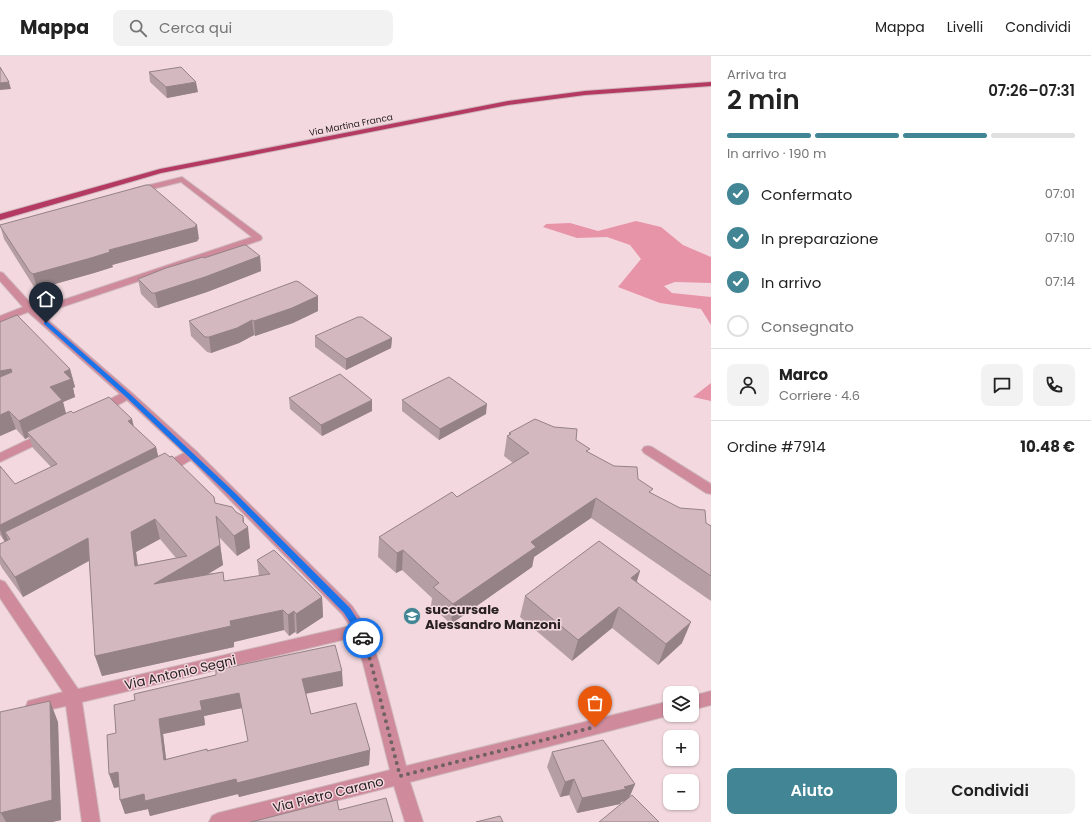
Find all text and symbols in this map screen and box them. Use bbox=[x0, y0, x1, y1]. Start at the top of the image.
search box bbox=[113, 10, 393, 46]
text: Mappa bbox=[20, 14, 89, 41]
icon: search bbox=[127, 17, 149, 39]
text: Cerca qui bbox=[159, 17, 232, 38]
text: Mappa bbox=[875, 17, 925, 37]
text: Livelli bbox=[947, 17, 983, 37]
text: Condividi bbox=[1005, 17, 1071, 37]
text: Arriva tra bbox=[727, 65, 787, 84]
text: 07:26–07:31 bbox=[988, 80, 1075, 101]
text: 2 min bbox=[727, 82, 800, 118]
street label: Via Martina Franca bbox=[308, 111, 394, 139]
text: In arrivo · 190 m bbox=[727, 144, 826, 163]
icon: check bbox=[727, 183, 749, 205]
text: Confermato bbox=[761, 184, 852, 205]
text: 07:01 bbox=[1045, 184, 1075, 203]
icon: check bbox=[727, 227, 749, 249]
text: In preparazione bbox=[761, 228, 878, 249]
text: 07:10 bbox=[1045, 228, 1075, 247]
icon: check bbox=[727, 271, 749, 293]
text: In arrivo bbox=[761, 272, 821, 293]
text: 07:14 bbox=[1045, 272, 1075, 291]
pin bbox=[29, 282, 63, 323]
icon: home bbox=[35, 288, 57, 310]
text: Consegnato bbox=[761, 316, 854, 337]
button: person bbox=[727, 364, 769, 406]
text: Marco bbox=[779, 364, 828, 385]
button: chat bbox=[981, 364, 1023, 406]
button: phone bbox=[1033, 364, 1075, 406]
text: Corriere · 4.6 bbox=[779, 386, 860, 405]
text: Ordine #7914 bbox=[727, 436, 826, 457]
text: 10.48 € bbox=[1020, 436, 1075, 457]
place label: succursale Alessandro Manzoni bbox=[425, 600, 561, 634]
school or university icon: succursale Alessandro Manzoni bbox=[402, 606, 422, 626]
courier bbox=[343, 618, 383, 658]
icon: car bbox=[352, 627, 374, 649]
street label: Via Antonio Segni bbox=[123, 650, 238, 695]
pin bbox=[578, 686, 612, 727]
map controls bbox=[663, 686, 699, 810]
button: layers bbox=[663, 686, 699, 722]
icon: bag bbox=[584, 692, 606, 714]
button: + bbox=[663, 730, 699, 766]
button: Aiuto bbox=[727, 768, 897, 814]
button: Condividi bbox=[905, 768, 1075, 814]
street label: Via Pietro Carano bbox=[271, 772, 385, 817]
button: − bbox=[663, 774, 699, 810]

